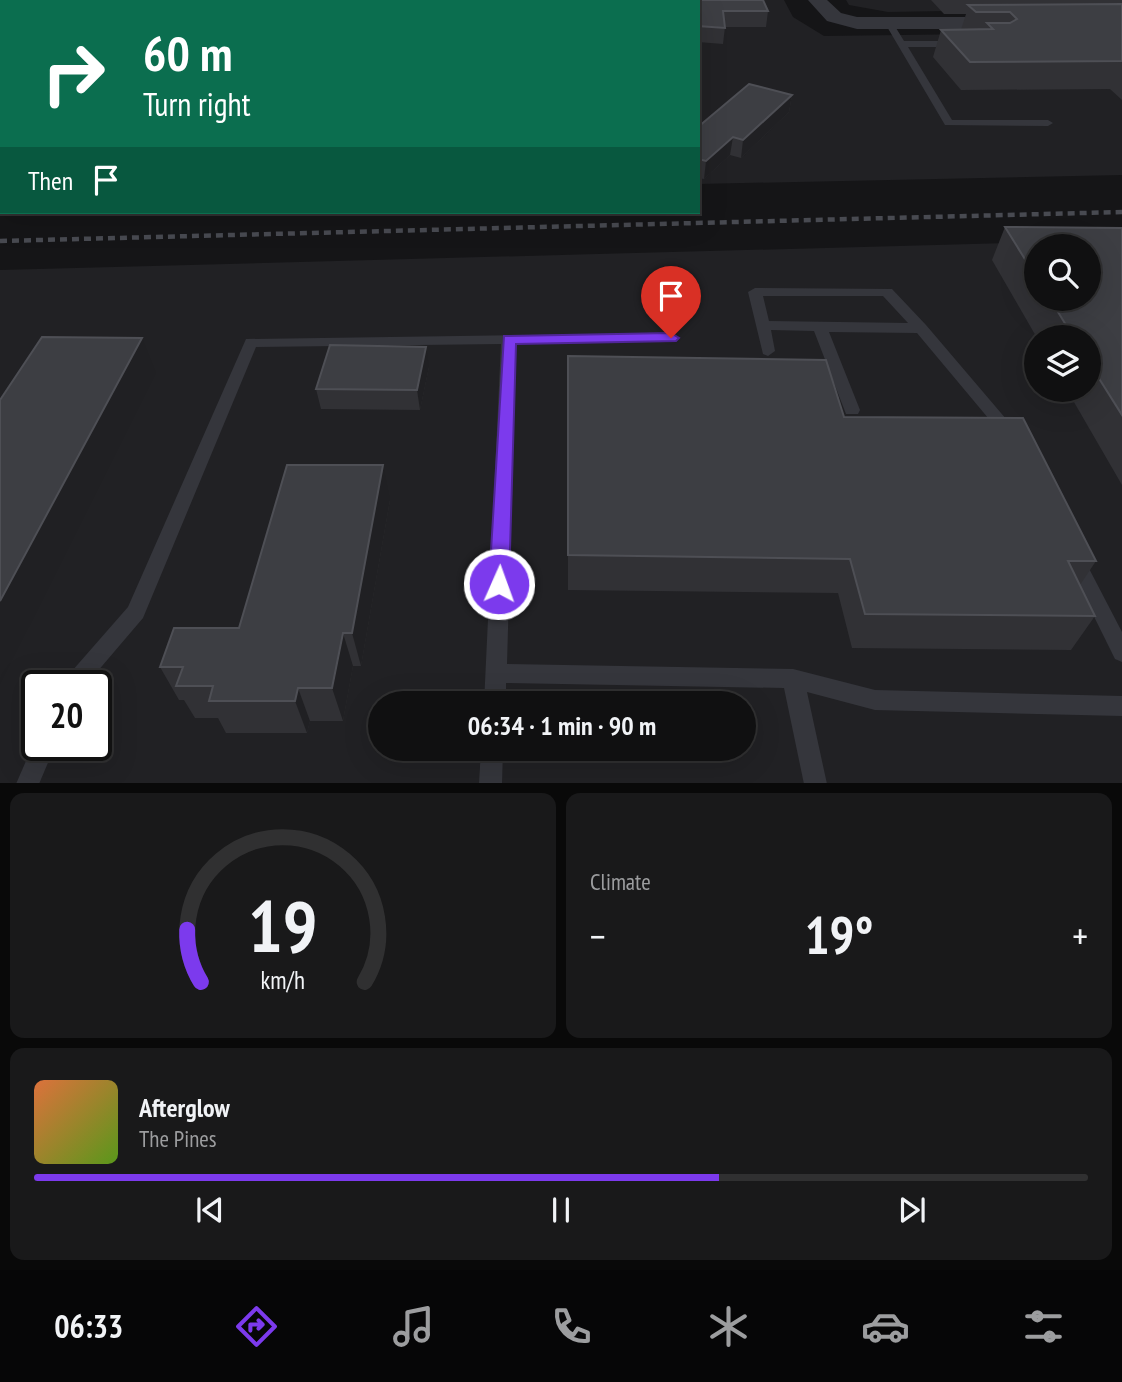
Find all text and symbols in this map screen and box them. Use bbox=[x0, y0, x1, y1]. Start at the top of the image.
text: 60 m bbox=[143, 21, 232, 85]
icon: right bbox=[28, 28, 119, 119]
text: Turn right bbox=[143, 83, 251, 125]
icon: arrive bbox=[87, 161, 125, 199]
text: Then bbox=[28, 164, 73, 197]
map controls bbox=[1024, 234, 1101, 402]
button: search bbox=[1024, 234, 1101, 311]
pin bbox=[641, 266, 701, 338]
icon: arrive bbox=[652, 277, 690, 315]
button: layers bbox=[1024, 325, 1101, 402]
position arrow bbox=[462, 547, 536, 621]
speed limit sign: 20 bbox=[21, 670, 112, 761]
text: 06:34 · 1 min · 90 m bbox=[468, 709, 656, 742]
text: Climate bbox=[590, 867, 651, 896]
text: 19 bbox=[248, 878, 318, 972]
text: 19° bbox=[805, 901, 873, 968]
text: − bbox=[590, 911, 606, 960]
text: + bbox=[1072, 911, 1088, 960]
text: km/h bbox=[261, 963, 305, 995]
text: Afterglow bbox=[139, 1091, 230, 1124]
text: The Pines bbox=[139, 1124, 217, 1153]
icon: previous bbox=[191, 1191, 229, 1229]
icon: pause bbox=[542, 1191, 580, 1229]
icon: next bbox=[893, 1191, 931, 1229]
icon: directions bbox=[232, 1302, 281, 1351]
icon: music bbox=[389, 1302, 438, 1351]
icon: phone bbox=[547, 1302, 596, 1351]
icon: climate bbox=[704, 1302, 753, 1351]
icon: car bbox=[861, 1302, 910, 1351]
icon: filters bbox=[1019, 1302, 1068, 1351]
text: 06:33 bbox=[54, 1305, 123, 1347]

